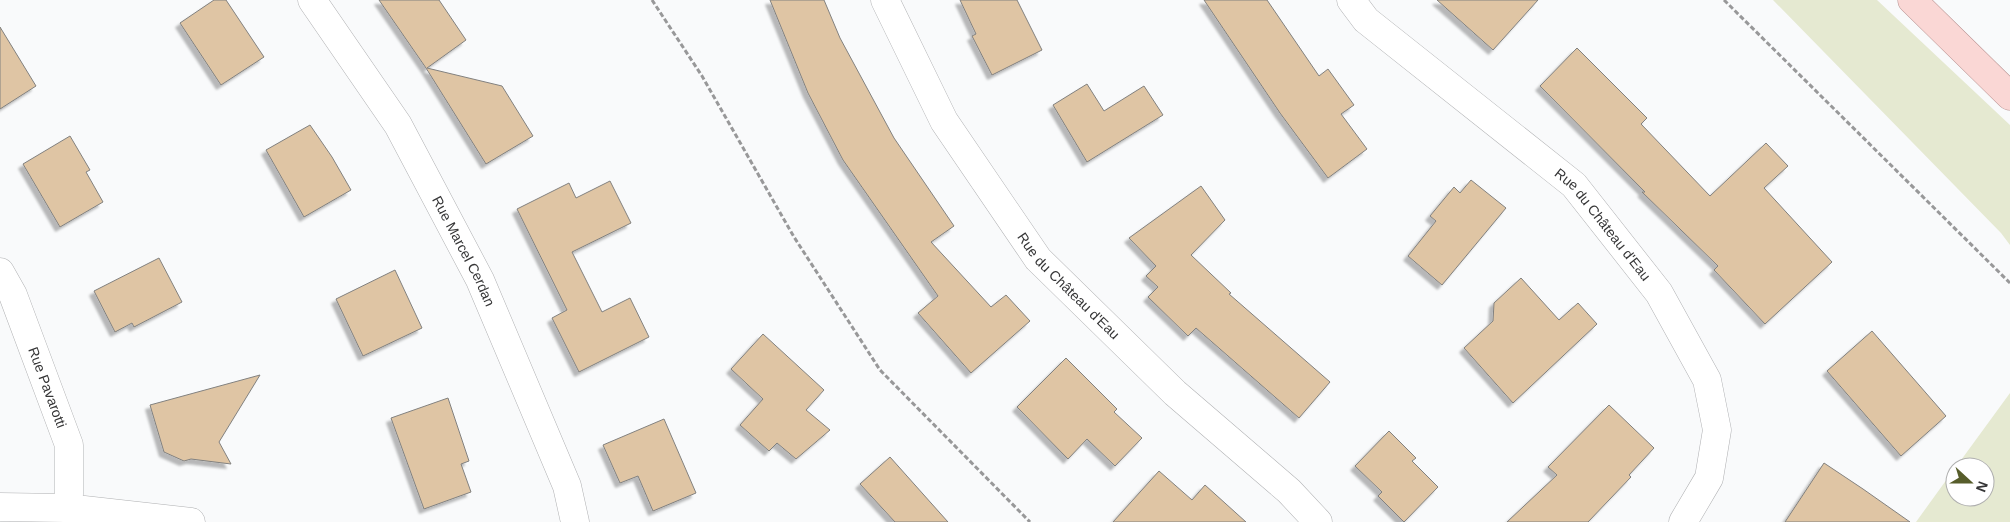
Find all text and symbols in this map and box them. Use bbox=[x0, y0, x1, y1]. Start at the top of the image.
street label: Rue du Château d'Eau bbox=[1552, 165, 1654, 284]
street label: Rue Marcel Cerdan bbox=[429, 193, 498, 309]
street label: Rue du Château d'Eau bbox=[1014, 229, 1123, 342]
street label: Rue Pavarotti bbox=[25, 345, 70, 430]
north arrow bbox=[1945, 457, 1995, 507]
text: N bbox=[1973, 479, 1991, 494]

